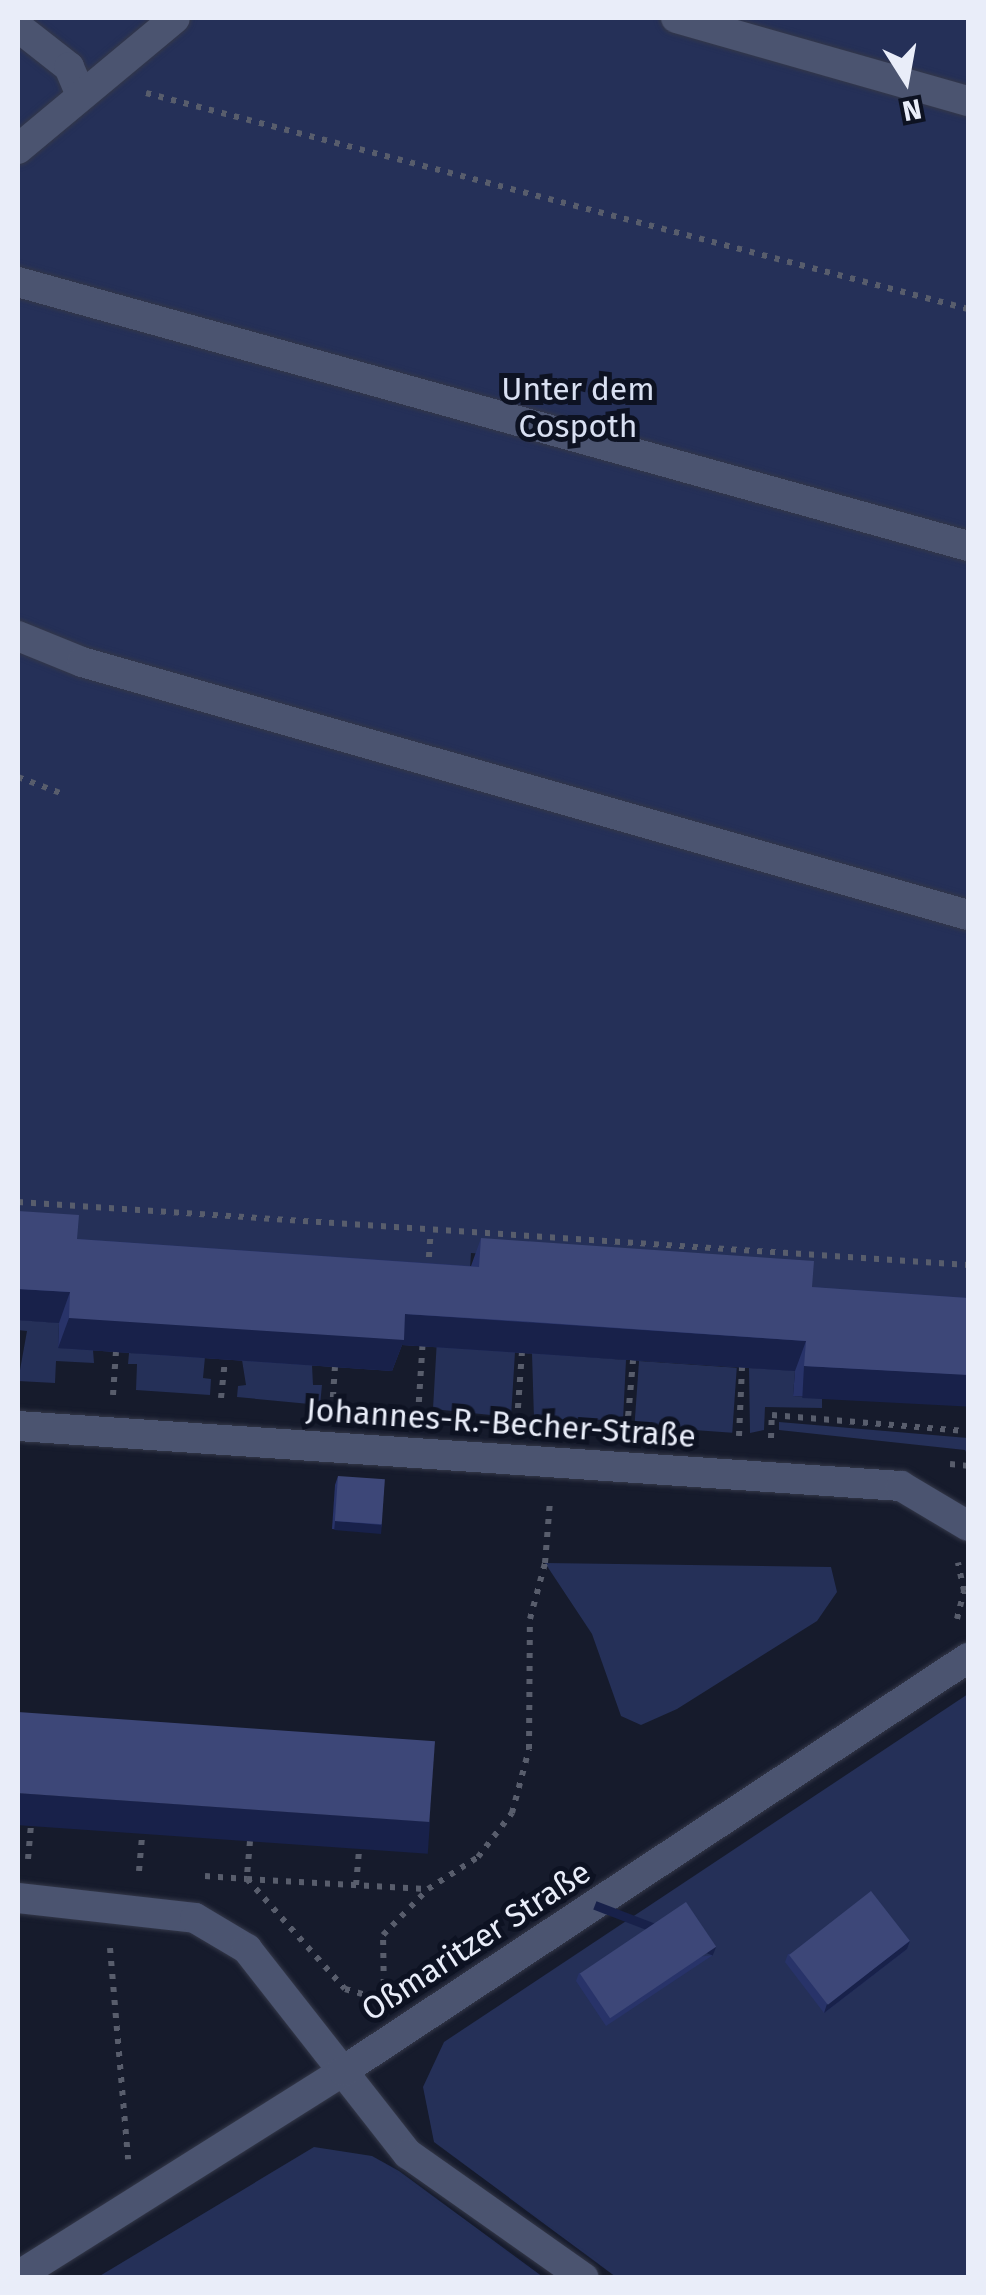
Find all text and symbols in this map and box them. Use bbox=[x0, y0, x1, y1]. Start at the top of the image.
north arrow bbox=[856, 30, 956, 130]
text: N bbox=[900, 92, 924, 128]
park label: Unter dem Cospoth bbox=[501, 371, 655, 446]
street label: Johannes-R.-Becher-Straße bbox=[305, 1390, 697, 1456]
street label: Oßmaritzer Straße bbox=[354, 1853, 598, 2029]

